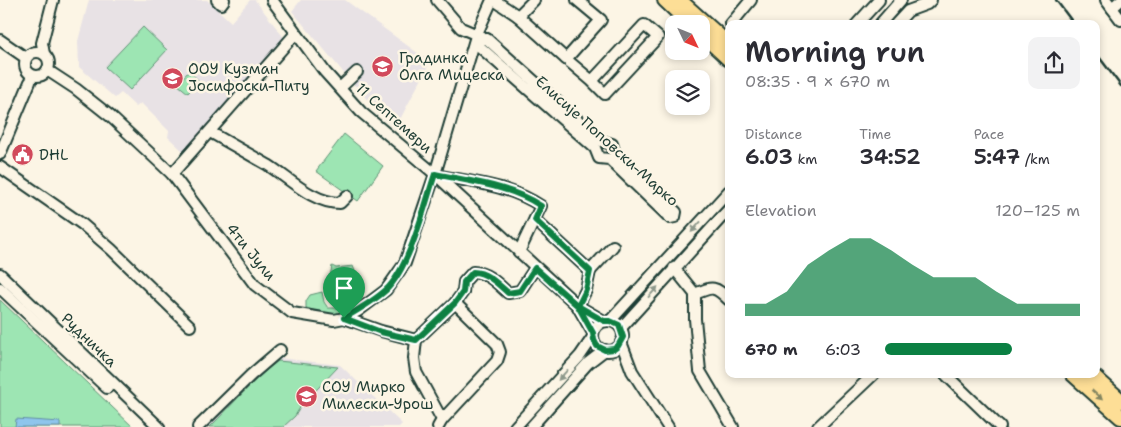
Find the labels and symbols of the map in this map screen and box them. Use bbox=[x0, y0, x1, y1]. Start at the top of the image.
north arrow bbox=[665, 15, 710, 60]
place label: Градинка Олга Мицеска bbox=[399, 48, 505, 85]
school or university icon: Градинка Олга Мицеска bbox=[371, 55, 395, 79]
place label: ООУ Кузман Јосифоски-Питу bbox=[188, 59, 310, 96]
school or university icon: ООУ Кузман Јосифоски-Питу bbox=[160, 66, 184, 90]
street label: Елисије Поповски-Марко bbox=[531, 71, 683, 211]
street label: 11 Септември bbox=[351, 78, 437, 158]
public building icon: DHL bbox=[11, 143, 35, 167]
place label: DHL bbox=[39, 145, 68, 165]
street label: 4ти Јули bbox=[222, 219, 280, 285]
one-way arrow bbox=[690, 221, 702, 233]
pin bbox=[323, 267, 365, 318]
one-way arrow bbox=[647, 286, 659, 298]
street label: Рудничка bbox=[57, 309, 122, 372]
one-way arrow bbox=[557, 369, 568, 382]
place label: СОУ Мирко Милески-Урош bbox=[322, 377, 433, 414]
school or university icon: СОУ Мирко Милески-Урош bbox=[294, 384, 318, 408]
one-way arrow bbox=[1091, 390, 1104, 401]

